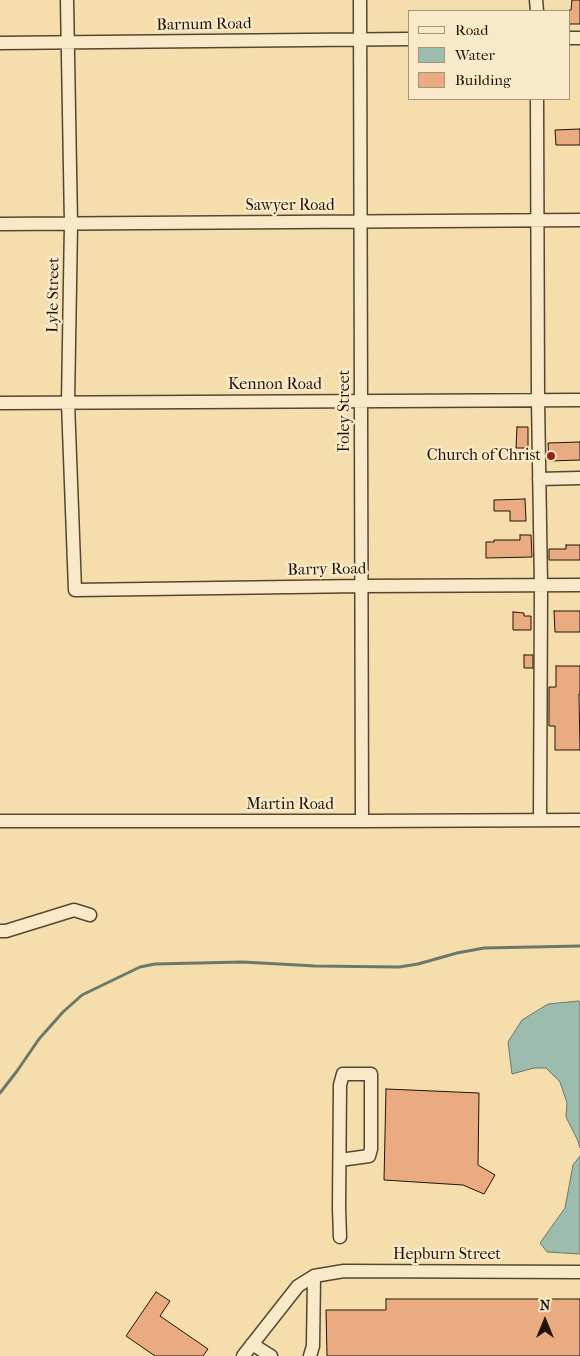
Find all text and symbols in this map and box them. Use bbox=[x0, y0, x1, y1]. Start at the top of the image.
legend bbox=[408, 10, 570, 100]
street label: Barnum Road bbox=[156, 15, 252, 35]
text: Road bbox=[455, 21, 488, 39]
text: Water bbox=[455, 46, 495, 64]
text: Building bbox=[455, 71, 511, 89]
street label: Sawyer Road bbox=[245, 196, 335, 216]
street label: Lyle Street bbox=[44, 257, 64, 333]
street label: Foley Street bbox=[335, 370, 355, 452]
street label: Kennon Road bbox=[228, 375, 322, 395]
place label: Church of Christ bbox=[427, 446, 541, 466]
marker: Church of Christ bbox=[545, 450, 557, 462]
street label: Barry Road bbox=[287, 560, 367, 580]
street label: Martin Road bbox=[246, 795, 334, 815]
street label: Hepburn Street bbox=[393, 1245, 501, 1265]
north arrow bbox=[520, 1296, 570, 1346]
text: N bbox=[540, 1297, 550, 1314]

